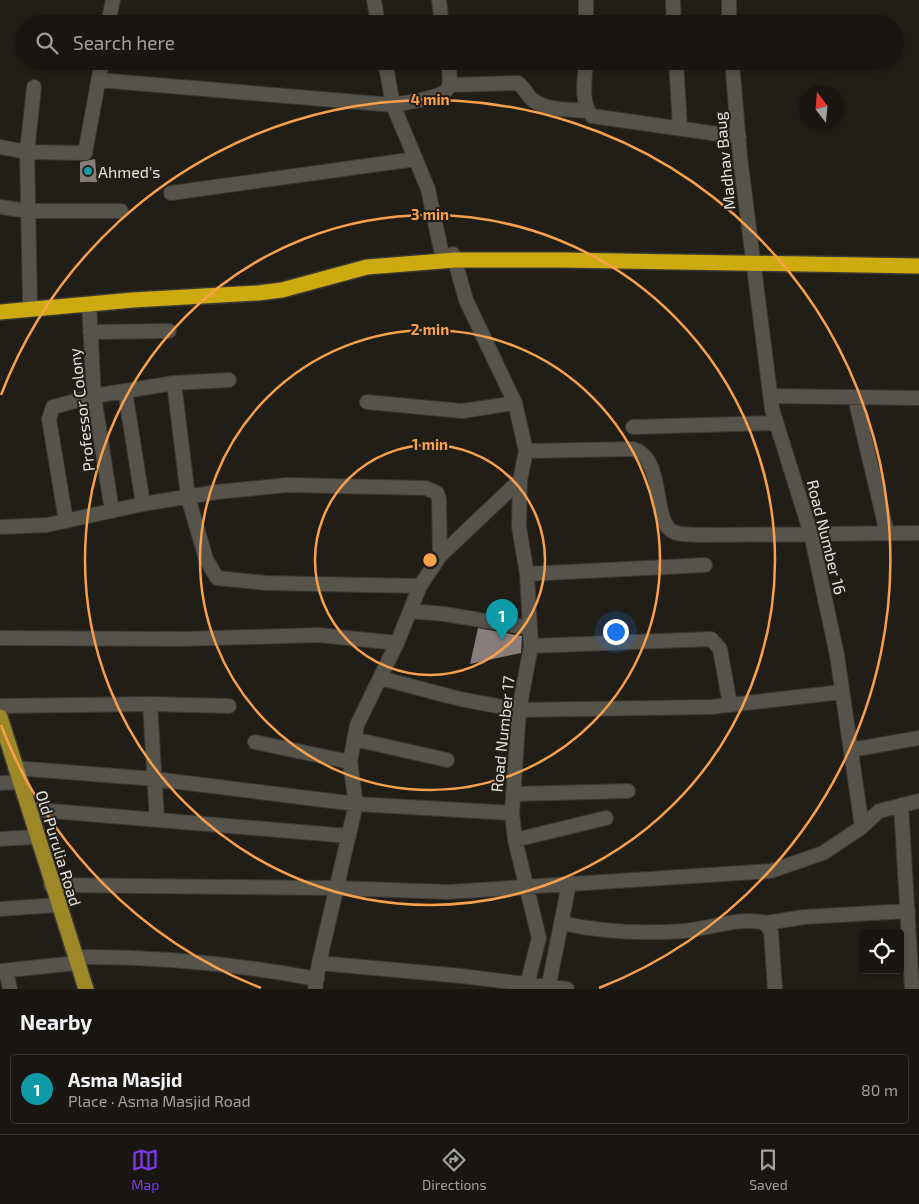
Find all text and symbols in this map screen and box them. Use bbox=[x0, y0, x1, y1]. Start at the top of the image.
search box bbox=[15, 15, 904, 70]
icon: search bbox=[33, 29, 61, 57]
text: Search here bbox=[73, 31, 175, 54]
north arrow bbox=[799, 85, 844, 130]
text: 4 min bbox=[410, 90, 450, 108]
street label: Madhav Baug bbox=[709, 111, 739, 211]
place label: Ahmed's bbox=[98, 162, 161, 181]
marker: Ahmed's bbox=[82, 165, 94, 177]
text: 3 min bbox=[411, 205, 449, 223]
text: 2 min bbox=[411, 320, 449, 338]
street label: Professor Colony bbox=[64, 347, 98, 473]
text: 1 min bbox=[412, 435, 448, 453]
street label: Road Number 16 bbox=[804, 478, 850, 596]
centre of rings bbox=[421, 551, 439, 569]
pin: 1 bbox=[486, 599, 518, 640]
your location bbox=[603, 619, 629, 645]
street label: Road Number 17 bbox=[486, 675, 518, 793]
street label: Old Purulia Road bbox=[32, 788, 86, 908]
map controls bbox=[859, 929, 904, 974]
button: locate bbox=[859, 929, 904, 974]
text: Nearby bbox=[20, 1009, 92, 1034]
text: Asma Masjid bbox=[68, 1068, 182, 1091]
text: 1 bbox=[34, 1080, 40, 1099]
text: 80 m bbox=[861, 1080, 898, 1099]
text: Place · Asma Masjid Road bbox=[68, 1091, 251, 1110]
tab: Map bbox=[131, 1146, 159, 1193]
tab: Directions bbox=[422, 1146, 487, 1193]
tab: Saved bbox=[749, 1146, 788, 1193]

